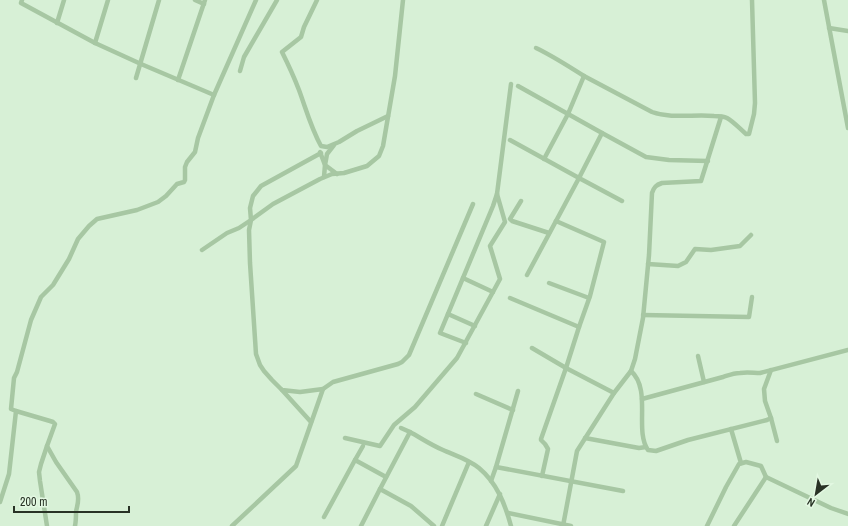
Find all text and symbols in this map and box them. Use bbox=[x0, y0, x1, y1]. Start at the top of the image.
north arrow bbox=[796, 474, 836, 514]
scale bar bbox=[14, 488, 129, 514]
text: 200 m bbox=[20, 494, 47, 510]
text: N bbox=[804, 495, 817, 510]

